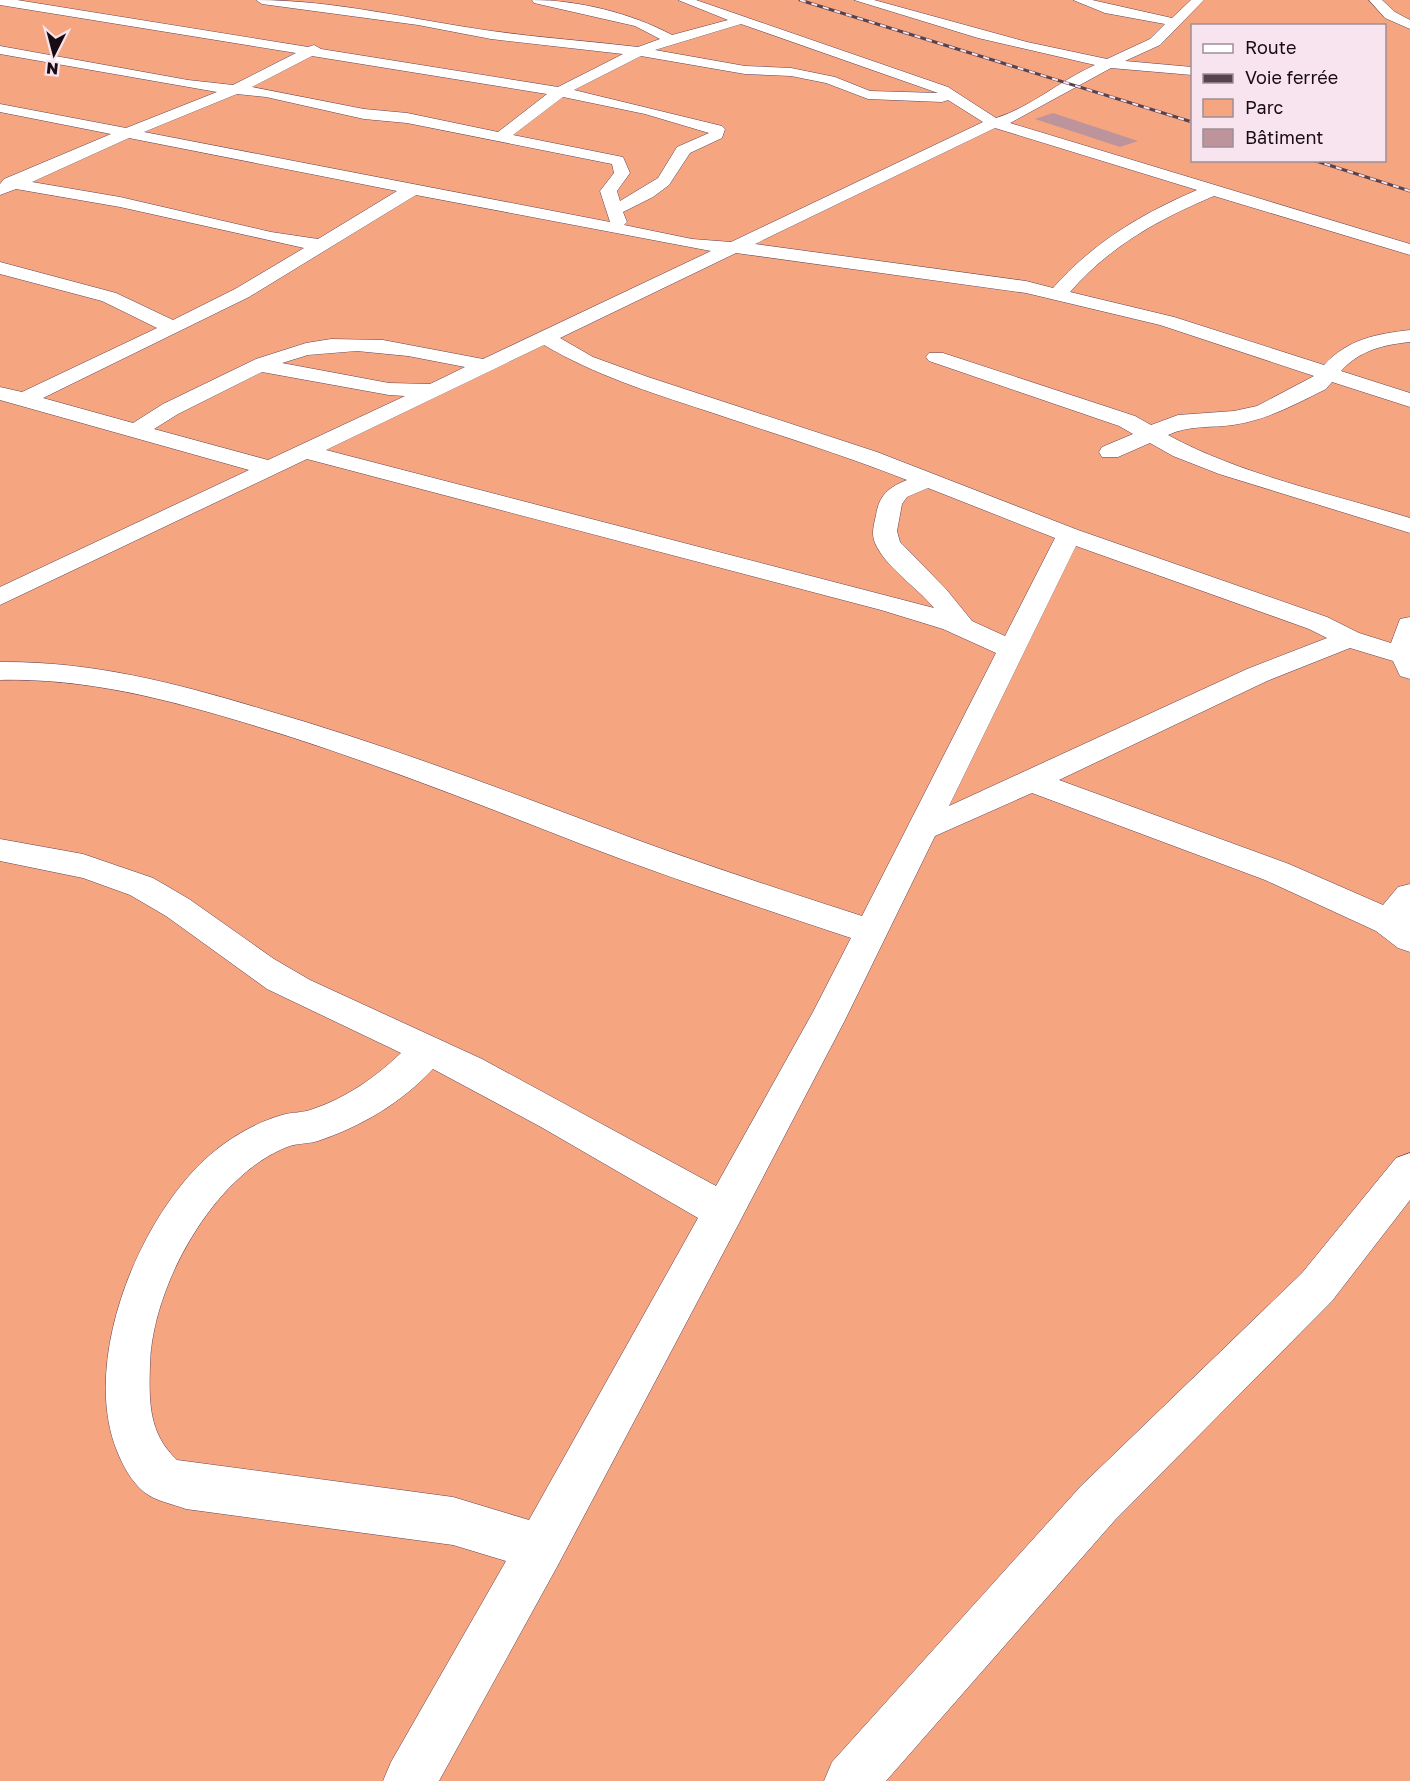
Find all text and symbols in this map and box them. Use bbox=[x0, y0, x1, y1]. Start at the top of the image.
north arrow bbox=[24, 24, 84, 84]
legend bbox=[1191, 24, 1386, 162]
text: Route bbox=[1245, 36, 1296, 58]
text: N bbox=[45, 58, 60, 79]
text: Voie ferrée bbox=[1245, 66, 1338, 88]
text: Parc bbox=[1245, 96, 1284, 118]
text: Bâtiment bbox=[1245, 126, 1324, 148]

